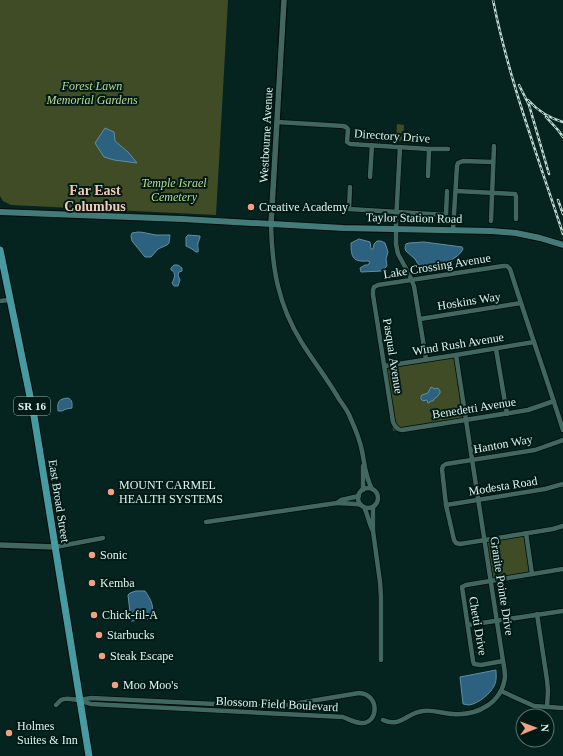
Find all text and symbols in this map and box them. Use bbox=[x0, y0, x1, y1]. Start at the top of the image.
park label: Forest Lawn Memorial Gardens bbox=[45, 79, 138, 107]
street label: Westbourne Avenue bbox=[257, 87, 275, 183]
street label: Directory Drive bbox=[353, 126, 431, 146]
park label: Temple Israel Cemetery bbox=[141, 176, 207, 204]
district label: Far East Columbus bbox=[64, 183, 126, 214]
place label: Creative Academy bbox=[259, 200, 348, 214]
marker: Creative Academy bbox=[246, 202, 256, 212]
street label: Taylor Station Road bbox=[366, 210, 462, 226]
street label: Lake Crossing Avenue bbox=[382, 251, 492, 281]
street label: Hoskins Way bbox=[436, 289, 502, 313]
street label: Pasqual Avenue bbox=[380, 317, 406, 395]
street label: Wind Rush Avenue bbox=[411, 330, 505, 358]
street label: Benedetti Avenue bbox=[431, 394, 517, 422]
road number: SR 16 bbox=[14, 397, 50, 415]
street label: Hanton Way bbox=[472, 432, 534, 456]
street label: East Broad Street bbox=[46, 458, 73, 544]
street label: Modesta Road bbox=[468, 474, 538, 498]
place label: MOUNT CARMEL HEALTH SYSTEMS bbox=[119, 478, 223, 506]
marker: MOUNT CARMEL HEALTH SYSTEMS bbox=[106, 487, 116, 497]
street label: Granite Pointe Drive bbox=[487, 536, 517, 636]
place label: Sonic bbox=[100, 548, 127, 562]
marker: Sonic bbox=[87, 550, 97, 560]
place label: Kemba bbox=[100, 576, 135, 590]
marker: Kemba bbox=[87, 578, 97, 588]
street label: Chetti Drive bbox=[466, 595, 490, 657]
place label: Chick-fil-A bbox=[102, 608, 158, 622]
marker: Chick-fil-A bbox=[89, 610, 99, 620]
place label: Starbucks bbox=[107, 628, 155, 642]
marker: Starbucks bbox=[94, 630, 104, 640]
place label: Steak Escape bbox=[110, 649, 174, 663]
marker: Steak Escape bbox=[97, 651, 107, 661]
place label: Moo Moo's bbox=[123, 678, 179, 692]
marker: Moo Moo's bbox=[110, 680, 120, 690]
street label: Blossom Field Boulevard bbox=[215, 694, 339, 714]
north arrow bbox=[515, 708, 555, 748]
place label: Holmes Suites & Inn bbox=[17, 719, 78, 747]
text: N bbox=[539, 724, 551, 732]
marker: Holmes Suites & Inn bbox=[4, 728, 14, 738]

